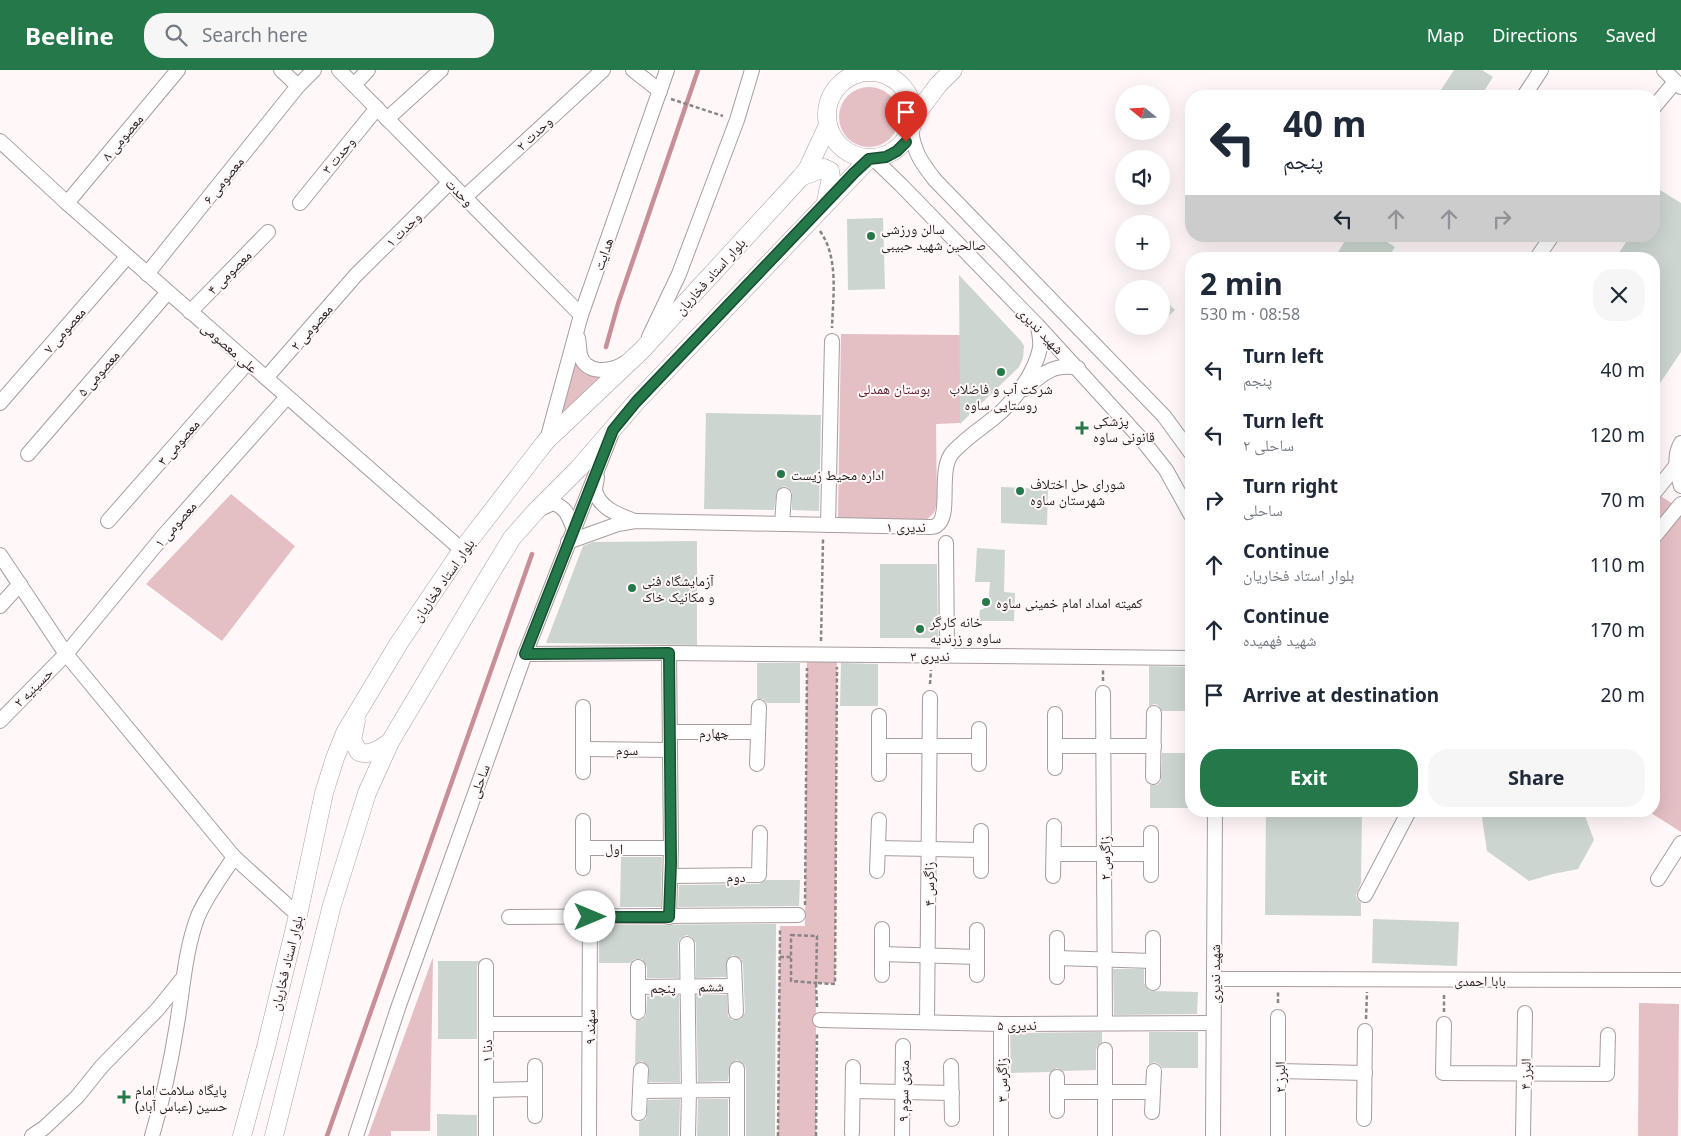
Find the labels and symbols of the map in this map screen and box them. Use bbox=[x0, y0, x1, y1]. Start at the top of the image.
north arrow bbox=[1115, 85, 1170, 140]
pin bbox=[885, 91, 927, 142]
street label: معصومی ۸ bbox=[97, 110, 147, 164]
street label: وحدت ۲ bbox=[512, 111, 556, 155]
street label: وحدت ۳ bbox=[317, 132, 359, 178]
street label: معصومی ۶ bbox=[198, 152, 248, 208]
street label: وحدت bbox=[442, 174, 478, 210]
street label: وحدت ۱ bbox=[381, 207, 425, 251]
place label: سالن ورزشی صالحین شهید حبیبی bbox=[881, 219, 986, 254]
marker: سالن ورزشی صالحین شهید حبیبی bbox=[865, 230, 877, 242]
street label: بلوار استاد فخاریان bbox=[670, 233, 750, 319]
street label: هدایت bbox=[589, 235, 617, 273]
street label: معصومی ۴ bbox=[203, 246, 255, 298]
street label: معصومی ۲ bbox=[286, 300, 336, 354]
street label: شهید ندیری bbox=[1014, 302, 1068, 358]
street label: معصومی ۷ bbox=[39, 303, 89, 357]
street label: علی معصومی bbox=[198, 317, 262, 377]
street label: معصومی ۵ bbox=[73, 346, 123, 400]
marker: شرکت آب و فاضلاب روستایی ساوه bbox=[995, 366, 1007, 378]
park label: بوستان همدلی bbox=[858, 379, 930, 398]
place label: شرکت آب و فاضلاب روستایی ساوه bbox=[949, 379, 1053, 414]
place label: پزشکی قانونی ساوه bbox=[1093, 411, 1155, 446]
street label: معصومی ۳ bbox=[153, 415, 203, 469]
marker: پزشکی قانونی ساوه bbox=[1075, 421, 1089, 435]
place label: اداره محیط زیست bbox=[791, 465, 884, 484]
marker: اداره محیط زیست bbox=[775, 468, 787, 480]
place label: شورای حل اختلاف شهرستان ساوه bbox=[1030, 474, 1125, 509]
marker: شورای حل اختلاف شهرستان ساوه bbox=[1014, 485, 1026, 497]
street label: معصومی ۱ bbox=[150, 497, 200, 551]
street label: ندیری ۱ bbox=[886, 517, 926, 536]
street label: بلوار استاد فخاریان bbox=[407, 535, 479, 625]
place label: آزمایشگاه فنی و مکانیک خاک bbox=[642, 571, 715, 606]
marker: آزمایشگاه فنی و مکانیک خاک bbox=[626, 582, 638, 594]
place label: کمیته امداد امام خمینی ساوه bbox=[996, 593, 1143, 613]
marker: کمیته امداد امام خمینی ساوه bbox=[980, 596, 992, 608]
place label: خانه کارگر ساوه و زرندیه bbox=[929, 612, 1001, 647]
marker: خانه کارگر ساوه و زرندیه bbox=[914, 623, 926, 635]
street label: ندیری ۳ bbox=[910, 646, 950, 665]
street label: حسینیه ۲ bbox=[9, 663, 57, 711]
street label: چهارم bbox=[699, 723, 729, 743]
street label: سوم bbox=[616, 740, 638, 760]
street label: ساحلی bbox=[464, 761, 494, 801]
street label: زاگرس ۲ bbox=[1095, 836, 1114, 880]
street label: اول bbox=[605, 839, 623, 858]
street label: زاگرس ۴ bbox=[919, 862, 938, 906]
street label: دوم bbox=[726, 867, 746, 887]
position arrow bbox=[563, 890, 615, 942]
street label: بلوار استاد فخاریان bbox=[265, 913, 307, 1013]
street label: شهید ندیری bbox=[1205, 944, 1224, 1004]
street label: بابا احمدی bbox=[1454, 971, 1506, 990]
street label: ششم bbox=[698, 976, 724, 997]
street label: پنجم bbox=[650, 978, 676, 998]
street label: سهند ۹ bbox=[580, 1009, 599, 1045]
street label: ندیری ۵ bbox=[997, 1015, 1037, 1034]
street label: دنا ۱ bbox=[477, 1039, 496, 1063]
street label: زاگرس ۳ bbox=[992, 1058, 1011, 1102]
street label: البرز ۴ bbox=[1515, 1058, 1535, 1090]
street label: ۹ متری سوم bbox=[893, 1060, 914, 1122]
street label: البرز ۲ bbox=[1270, 1061, 1289, 1093]
place label: پایگاه سلامت امام حسین (عباس آباد) bbox=[135, 1080, 228, 1115]
marker: پایگاه سلامت امام حسین (عباس آباد) bbox=[117, 1090, 131, 1104]

